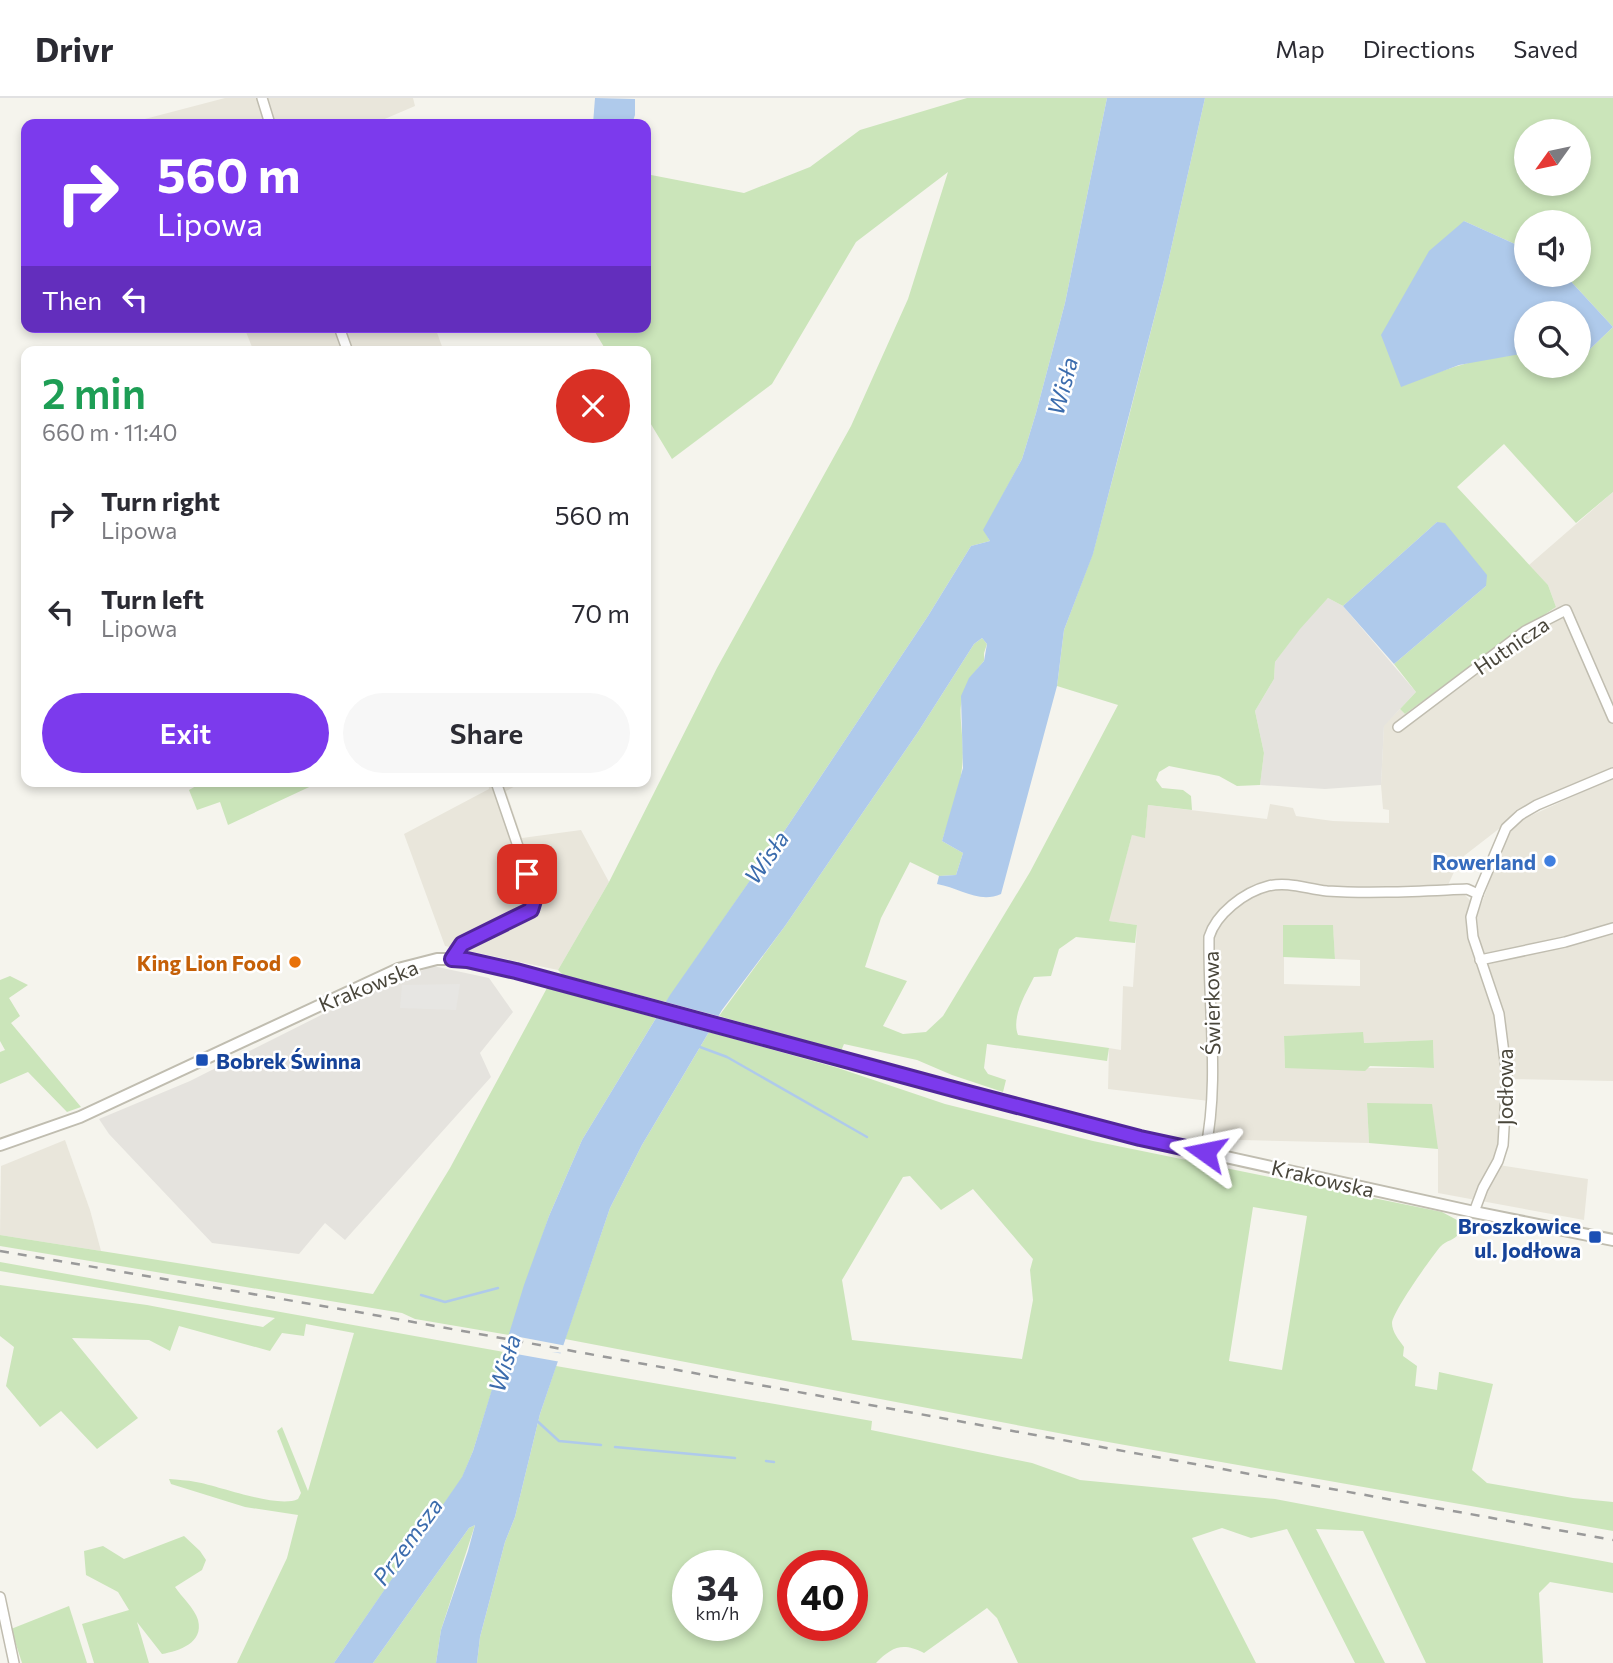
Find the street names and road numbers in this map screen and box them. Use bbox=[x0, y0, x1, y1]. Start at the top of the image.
street label: Hutnicza bbox=[1469, 611, 1553, 679]
street label: Świerkowa bbox=[1198, 951, 1224, 1055]
street label: Krakowska bbox=[315, 954, 421, 1016]
street label: Jodłowa bbox=[1492, 1049, 1517, 1125]
street label: Krakowska bbox=[1269, 1154, 1377, 1202]

